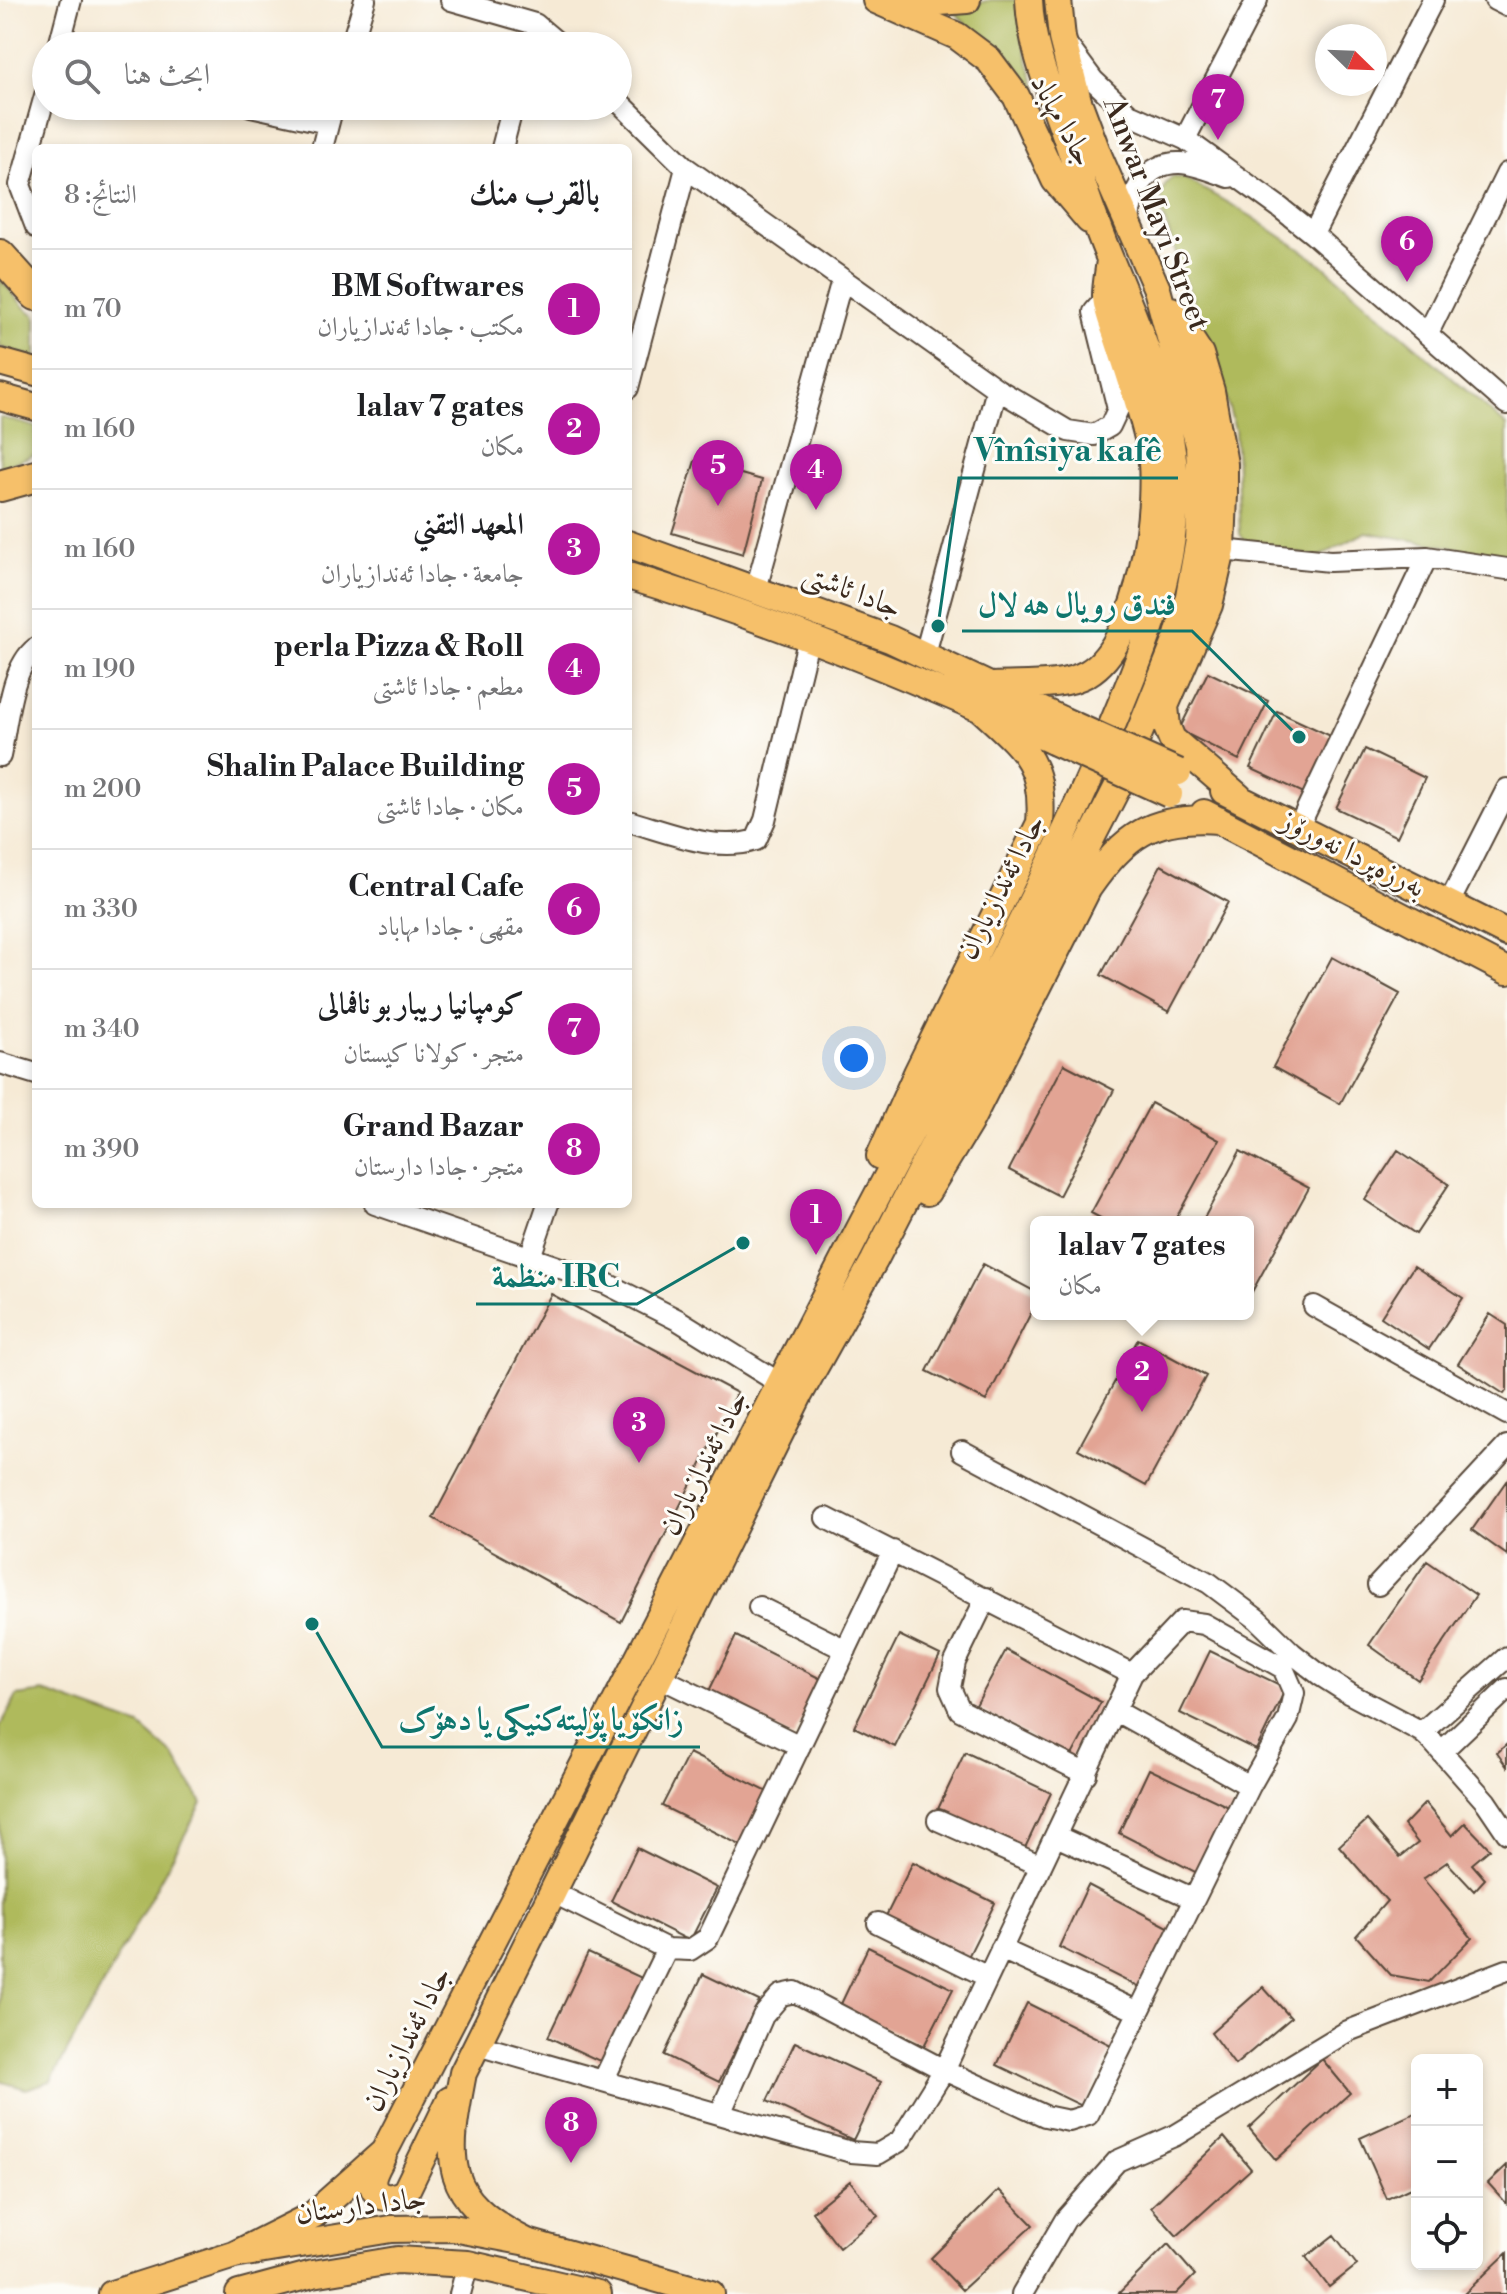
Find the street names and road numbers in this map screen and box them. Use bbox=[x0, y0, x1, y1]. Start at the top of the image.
street label: جادا مهاباد bbox=[1021, 67, 1103, 173]
street label: Anwar Mayi Street bbox=[1094, 91, 1218, 337]
street label: جادا ئاشتی bbox=[797, 555, 907, 629]
street label: بەرزەپردا نەورۆز bbox=[1272, 800, 1432, 907]
street label: جادا ئەندازیاران bbox=[948, 808, 1054, 966]
street label: جادا ئەندازیاران bbox=[651, 1384, 757, 1542]
street label: جادا ئەندازیاران bbox=[354, 1960, 460, 2118]
street label: جادا دارستان bbox=[293, 2179, 429, 2233]

